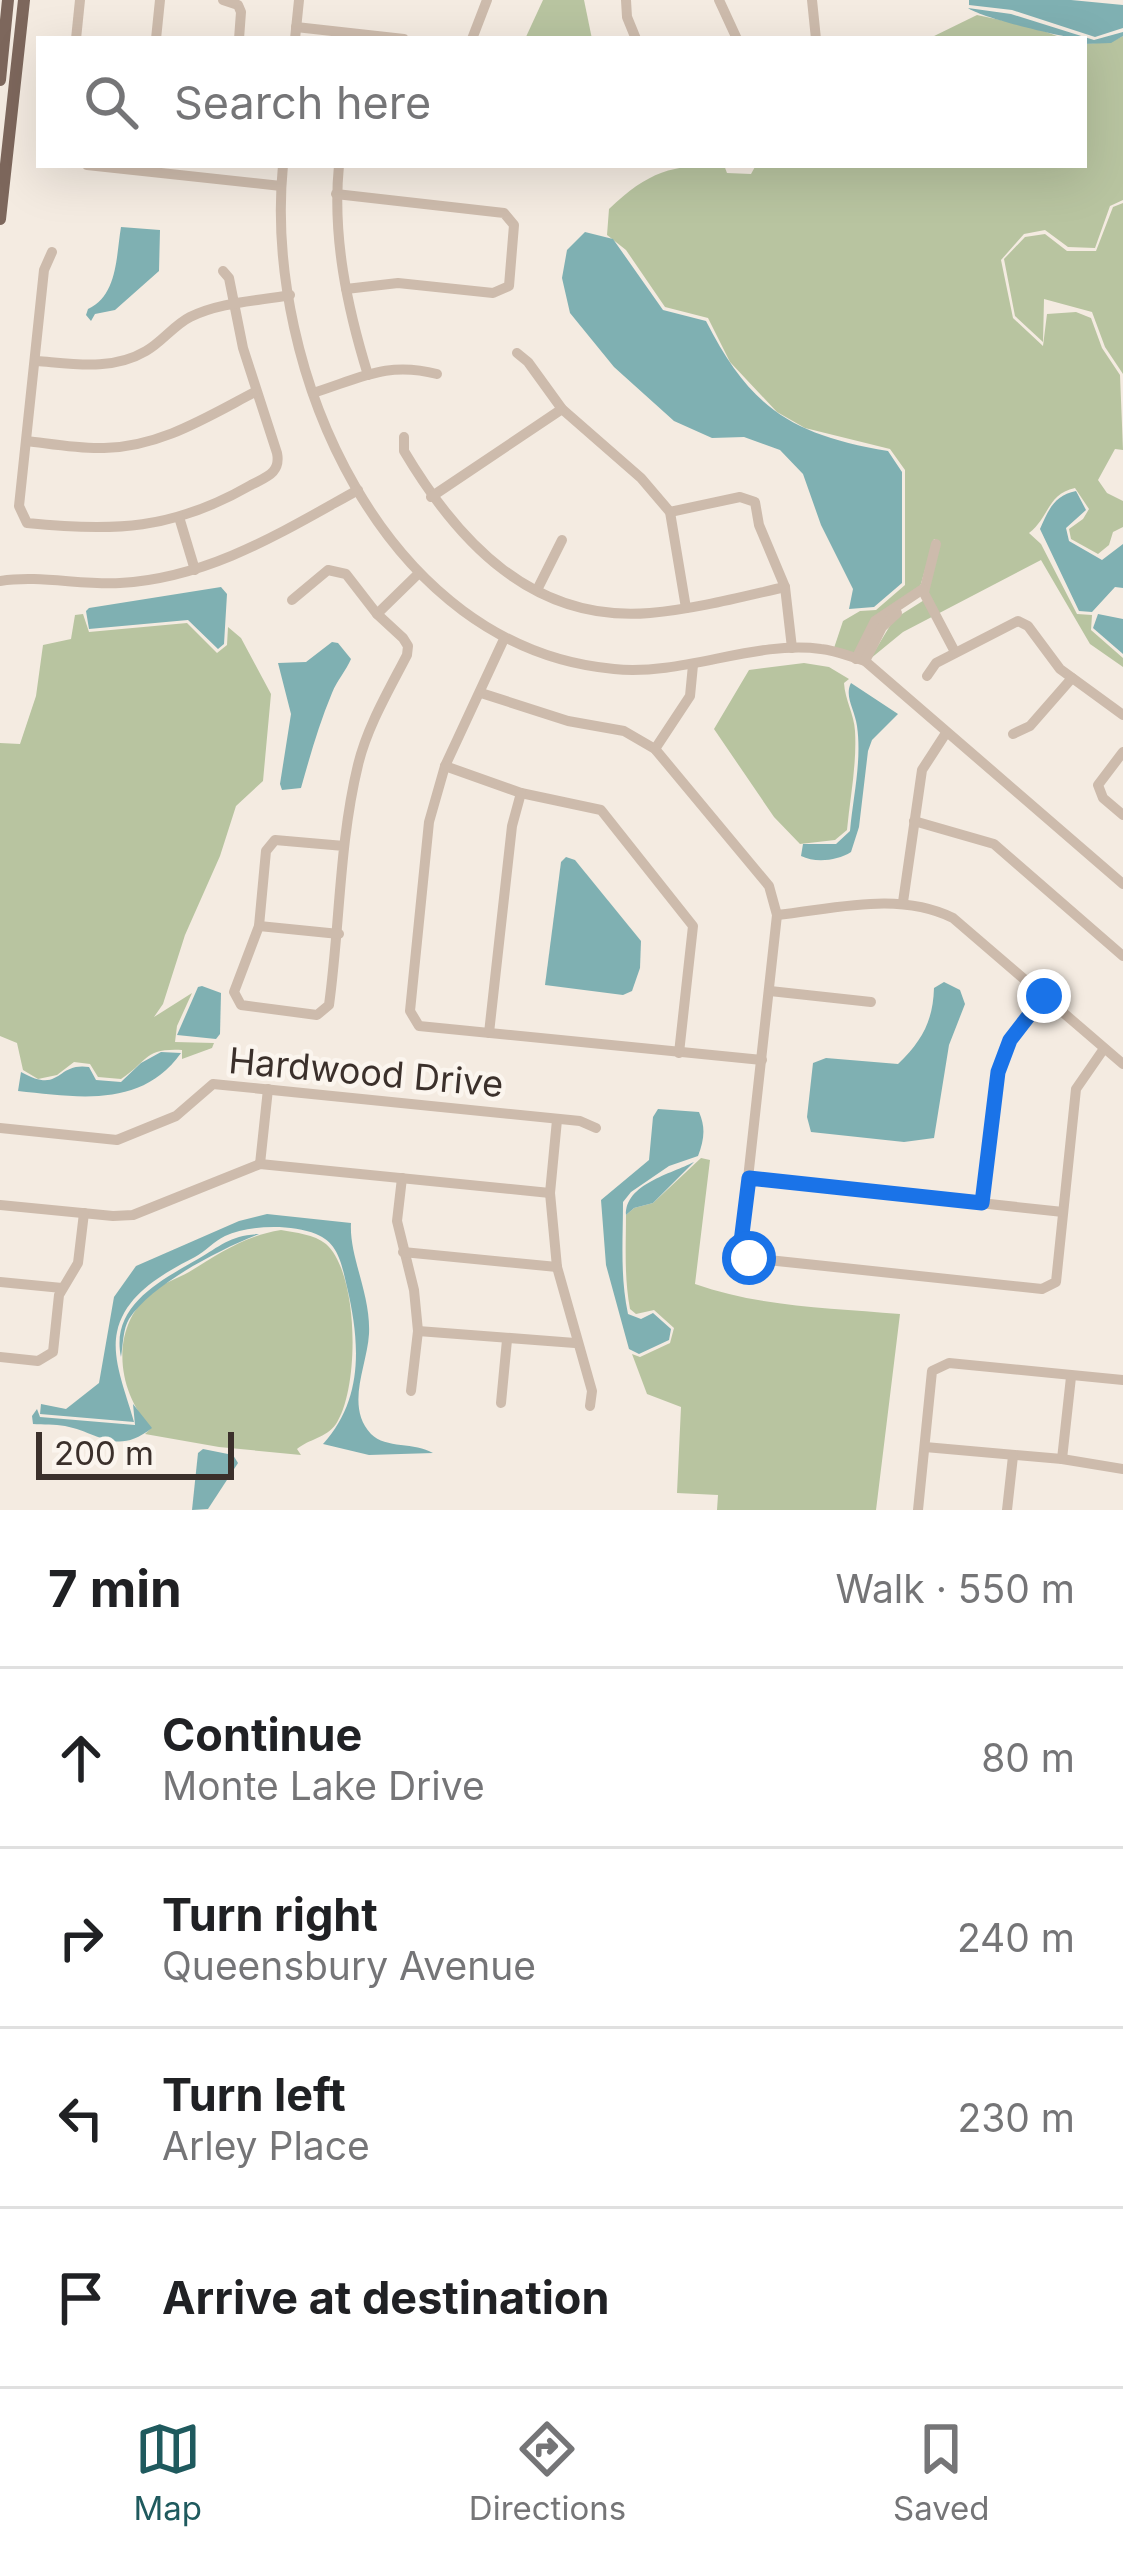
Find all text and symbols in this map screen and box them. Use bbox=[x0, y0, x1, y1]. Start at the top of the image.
search box bbox=[36, 36, 1087, 168]
icon: search bbox=[78, 69, 144, 135]
text: Search here bbox=[174, 75, 431, 130]
route end bbox=[1017, 969, 1071, 1023]
street label: Hardwood Drive bbox=[227, 1038, 505, 1106]
route start bbox=[722, 1231, 776, 1285]
scale bar bbox=[36, 1426, 234, 1479]
text: 200 m bbox=[54, 1433, 154, 1473]
text: 7 min bbox=[48, 1558, 182, 1619]
text: Walk · 550 m bbox=[835, 1565, 1075, 1612]
text: Continue bbox=[162, 1707, 362, 1762]
icon: ahead bbox=[48, 1725, 114, 1791]
text: 80 m bbox=[981, 1734, 1075, 1781]
text: Monte Lake Drive bbox=[162, 1762, 485, 1809]
text: Turn right bbox=[162, 1887, 378, 1942]
icon: right bbox=[48, 1905, 114, 1971]
text: 240 m bbox=[957, 1914, 1075, 1961]
text: Queensbury Avenue bbox=[162, 1942, 536, 1989]
text: Turn left bbox=[162, 2067, 346, 2122]
icon: left bbox=[48, 2085, 114, 2151]
text: 230 m bbox=[957, 2094, 1075, 2141]
text: Arley Place bbox=[162, 2122, 370, 2169]
icon: arrive bbox=[48, 2265, 114, 2331]
text: Arrive at destination bbox=[162, 2270, 609, 2325]
tab: Map bbox=[133, 2416, 202, 2528]
tab: Directions bbox=[469, 2416, 626, 2528]
tab: Saved bbox=[893, 2416, 990, 2528]

